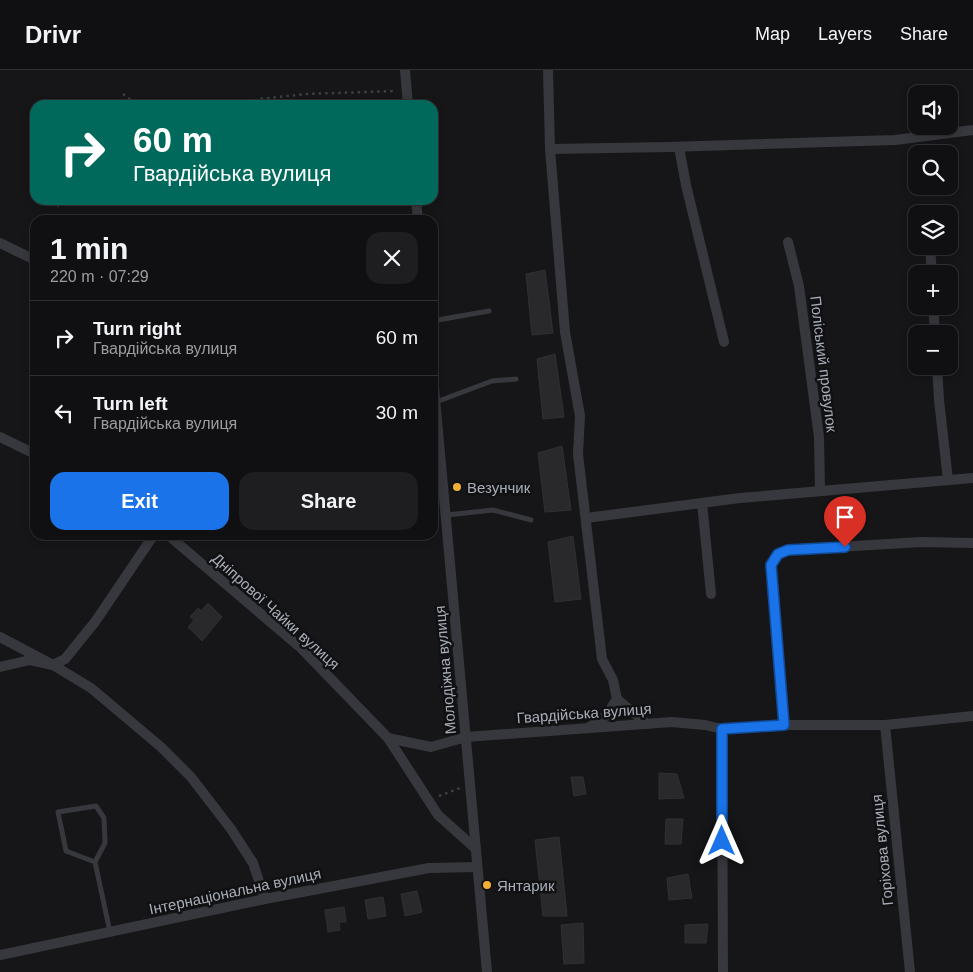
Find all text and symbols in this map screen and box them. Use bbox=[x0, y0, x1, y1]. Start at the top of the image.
text: Drivr bbox=[25, 21, 81, 48]
text: Map bbox=[755, 24, 790, 44]
text: Layers bbox=[818, 24, 872, 44]
text: Share bbox=[900, 24, 948, 44]
map controls bbox=[908, 85, 958, 375]
button: sound bbox=[908, 85, 958, 135]
icon: right bbox=[50, 120, 115, 185]
text: 60 m bbox=[133, 120, 213, 159]
button: search bbox=[908, 145, 958, 195]
text: Гвардійська вулиця bbox=[133, 161, 331, 186]
button: layers bbox=[908, 205, 958, 255]
text: 1 min bbox=[50, 232, 128, 265]
button: close bbox=[366, 232, 418, 284]
button: + bbox=[908, 265, 958, 315]
text: 220 m · 07:29 bbox=[50, 268, 149, 285]
street label: Поліський провулок bbox=[807, 295, 841, 434]
text: Turn right bbox=[93, 318, 181, 339]
icon: right bbox=[50, 324, 78, 352]
button: − bbox=[908, 325, 958, 375]
text: 60 m bbox=[376, 327, 418, 348]
text: Гвардійська вулиця bbox=[93, 340, 237, 357]
text: Turn left bbox=[93, 393, 168, 414]
icon: left bbox=[50, 399, 78, 427]
text: 30 m bbox=[376, 402, 418, 423]
text: Гвардійська вулиця bbox=[93, 415, 237, 432]
button: Exit bbox=[50, 472, 229, 530]
button: Share bbox=[239, 472, 418, 530]
place label: Везунчик bbox=[467, 479, 531, 496]
marker: Везунчик bbox=[451, 481, 463, 493]
pin bbox=[824, 496, 866, 547]
icon: arrive bbox=[831, 503, 859, 531]
street label: Дніпрової Чайки вулиця bbox=[209, 549, 343, 673]
street label: Молодіжна вулиця bbox=[431, 605, 459, 735]
street label: Гвардійська вулиця bbox=[516, 700, 652, 726]
street label: Горіхова вулиця bbox=[868, 794, 896, 906]
position arrow bbox=[695, 814, 747, 866]
street label: Інтернаціональна вулиця bbox=[147, 864, 323, 918]
place label: Янтарик bbox=[497, 877, 555, 894]
marker: Янтарик bbox=[481, 879, 493, 891]

